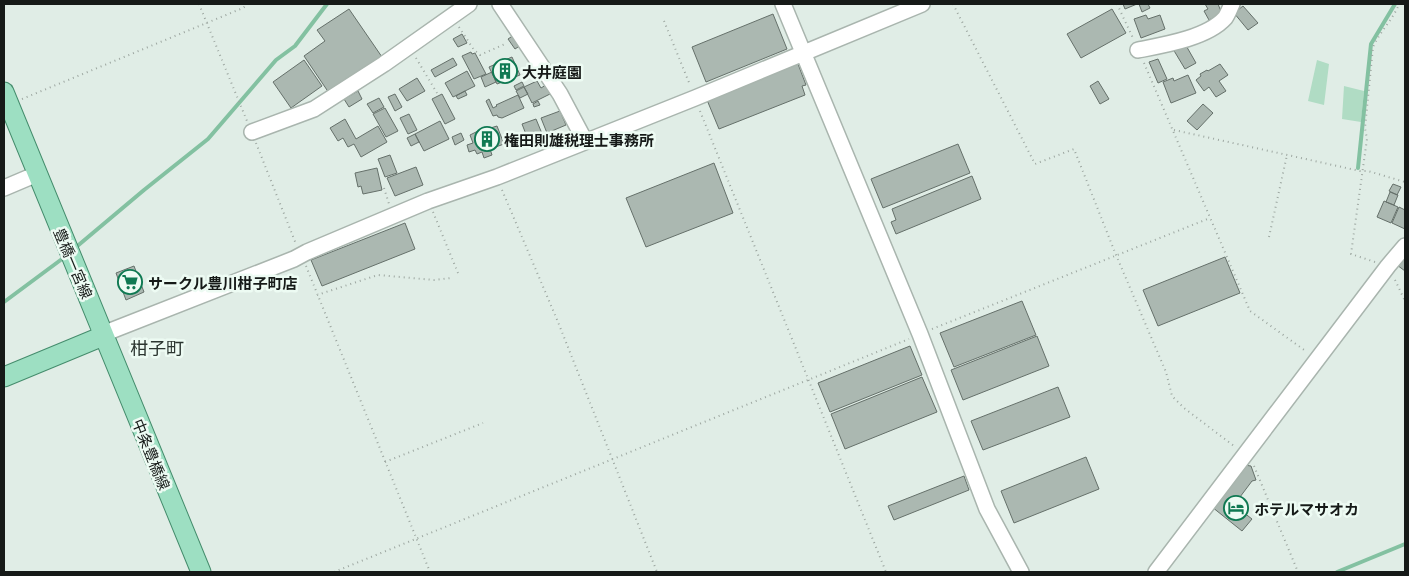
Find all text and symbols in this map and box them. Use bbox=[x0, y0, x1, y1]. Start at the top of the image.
building icon: 大井庭園 bbox=[492, 58, 518, 84]
place label: 大井庭園 bbox=[522, 60, 582, 83]
building icon: 権田則雄税理士事務所 bbox=[474, 126, 500, 152]
place label: 権田則雄税理士事務所 bbox=[504, 128, 654, 151]
street label: 豊橋一宮線 bbox=[49, 224, 99, 302]
supermarket icon: サークル豊川柑子町店 bbox=[117, 269, 143, 295]
place label: サークル豊川柑子町店 bbox=[148, 271, 298, 294]
district label: 柑子町 bbox=[130, 334, 184, 361]
street label: 中条豊橋線 bbox=[127, 415, 177, 493]
hotel icon: ホテルマサオカ bbox=[1223, 495, 1249, 521]
place label: ホテルマサオカ bbox=[1254, 497, 1359, 520]

